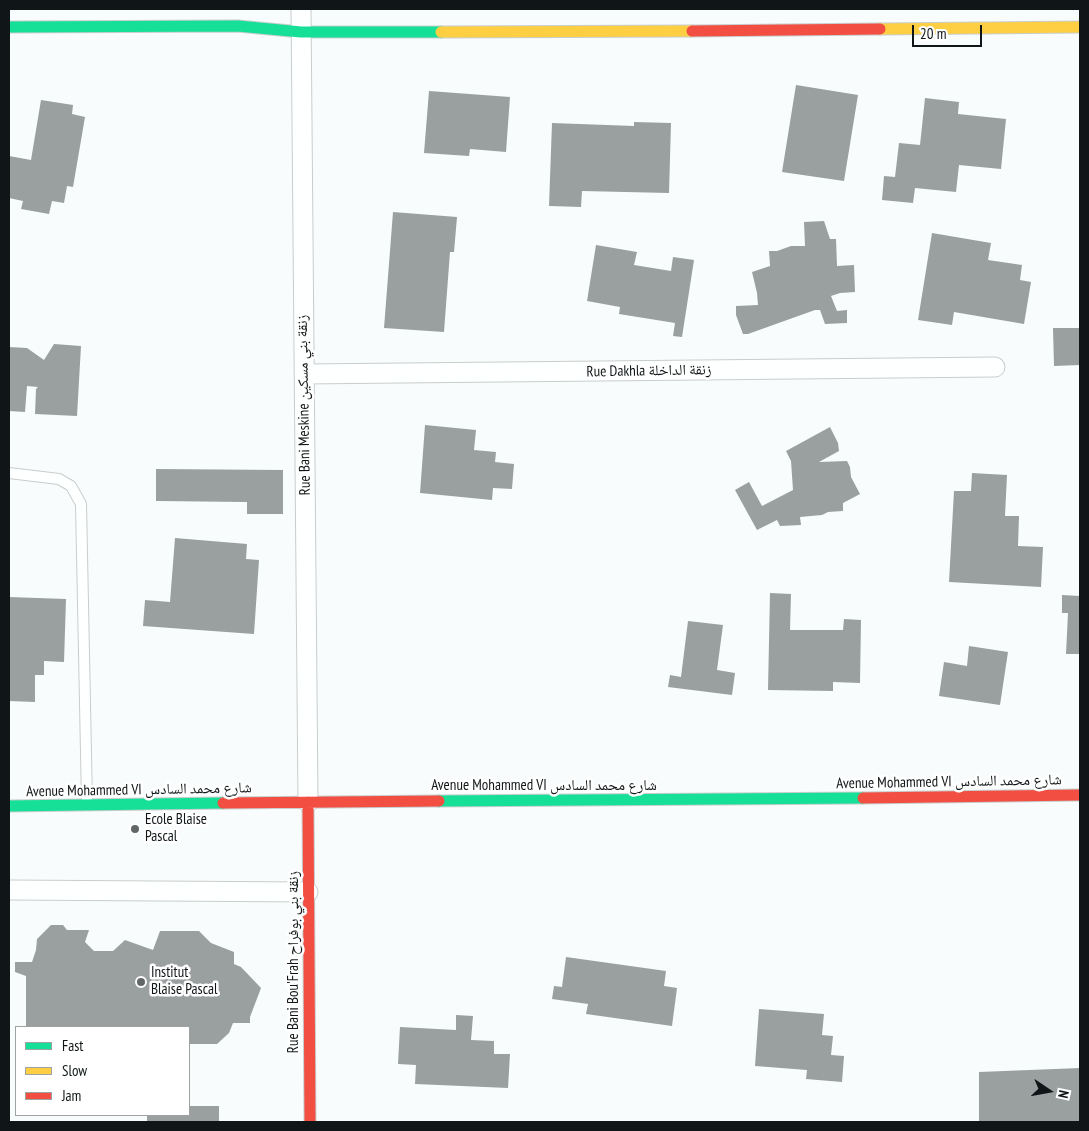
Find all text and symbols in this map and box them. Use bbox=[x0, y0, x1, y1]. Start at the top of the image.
scale bar bbox=[914, 15, 984, 47]
text: 20 m bbox=[920, 24, 946, 43]
street label: Rue Bani Meskine زنقة بني مسكين bbox=[293, 315, 315, 495]
street label: Rue Dakhla زنقة الداخلة bbox=[586, 361, 712, 381]
street label: Avenue Mohammed VI شارع محمد السادس bbox=[836, 771, 1062, 793]
street label: Avenue Mohammed VI شارع محمد السادس bbox=[431, 777, 657, 795]
street label: Avenue Mohammed VI شارع محمد السادس bbox=[26, 779, 252, 801]
place label: Ecole Blaise Pascal bbox=[145, 811, 207, 846]
marker: Ecole Blaise Pascal bbox=[129, 823, 141, 835]
street label: Rue Bani Bou'Frah زنقة بني بوفراح bbox=[285, 871, 303, 1053]
place label: Institut Blaise Pascal bbox=[151, 964, 218, 999]
marker: Institut Blaise Pascal bbox=[135, 976, 147, 988]
legend bbox=[15, 1026, 190, 1116]
text: Fast bbox=[62, 1036, 83, 1055]
text: Slow bbox=[62, 1061, 87, 1080]
north arrow bbox=[1024, 1066, 1074, 1116]
text: Jam bbox=[62, 1086, 81, 1105]
text: N bbox=[1054, 1089, 1073, 1100]

